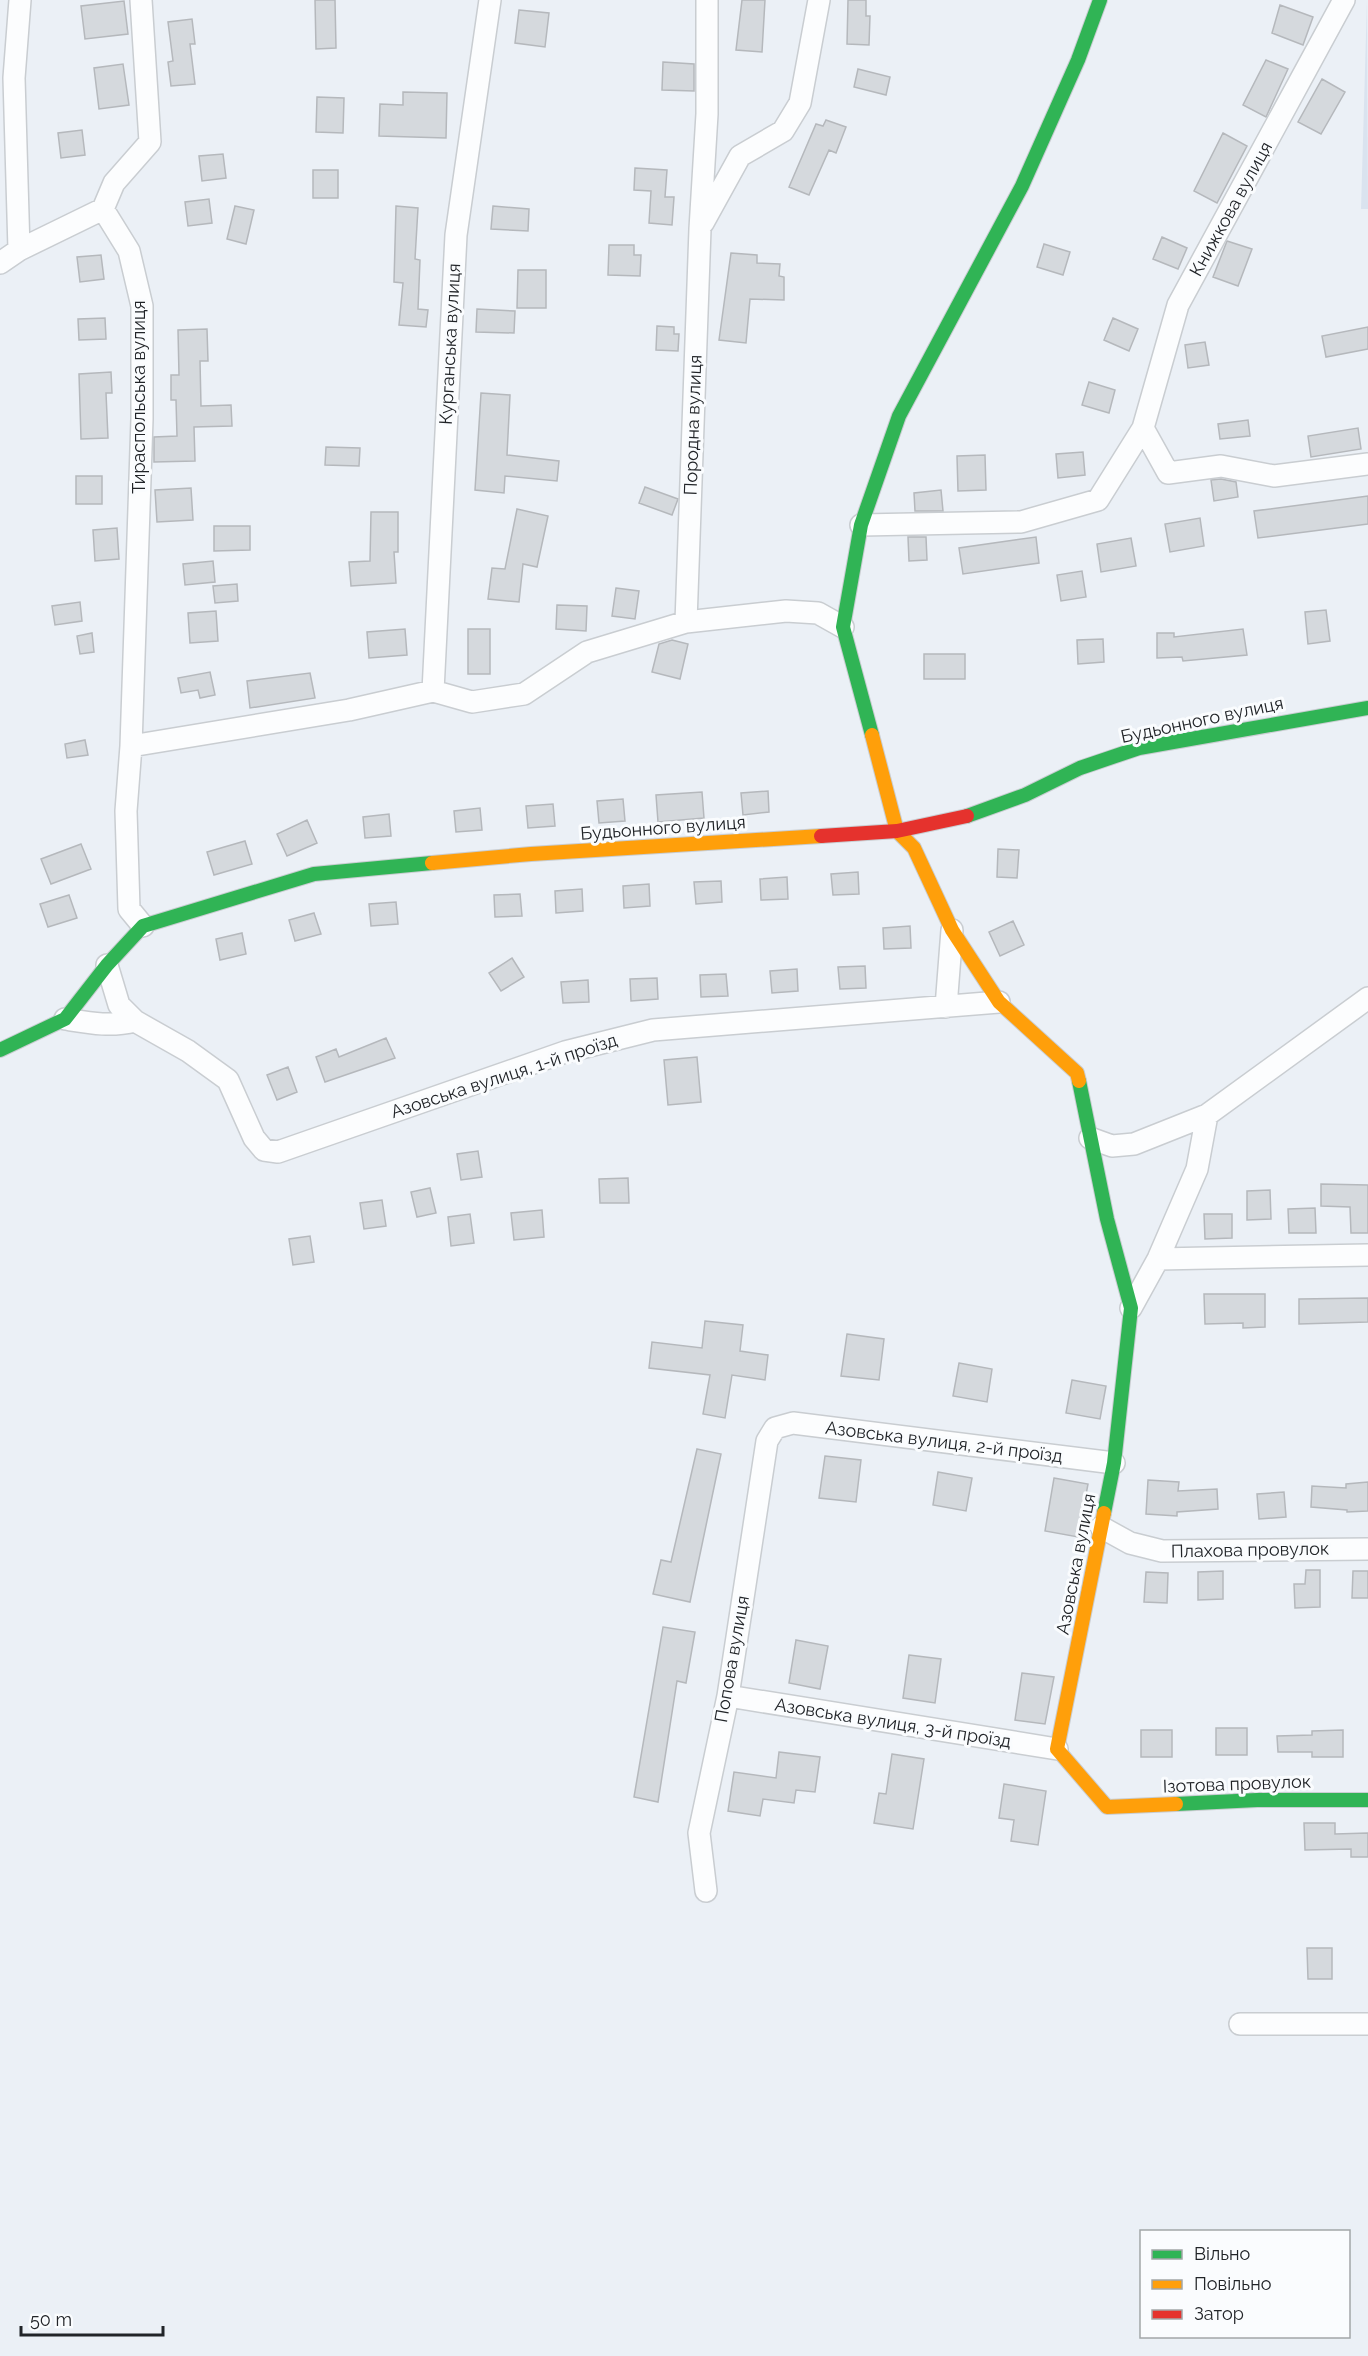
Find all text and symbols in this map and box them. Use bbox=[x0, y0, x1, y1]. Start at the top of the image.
street label: Книжкова вулиця bbox=[1185, 138, 1276, 280]
street label: Курганська вулиця bbox=[435, 263, 464, 425]
street label: Тираспольська вулиця bbox=[128, 300, 149, 494]
street label: Породна вулиця bbox=[680, 354, 705, 496]
street label: Будьонного вулиця bbox=[1119, 692, 1285, 747]
street label: Будьонного вулиця bbox=[580, 811, 746, 844]
street label: Азовська вулиця, 1-й проїзд bbox=[388, 1029, 620, 1122]
street label: Азовська вулиця, 2-й проїзд bbox=[824, 1417, 1064, 1466]
street label: Азовська вулиця bbox=[1052, 1492, 1099, 1636]
street label: Плахова провулок bbox=[1171, 1538, 1329, 1561]
street label: Попова вулиця bbox=[710, 1594, 753, 1724]
street label: Азовська вулиця, 3-й проїзд bbox=[773, 1693, 1013, 1752]
street label: Ізотова провулок bbox=[1162, 1770, 1312, 1797]
legend bbox=[1140, 2230, 1350, 2338]
text: Вільно bbox=[1194, 2243, 1250, 2264]
text: Повільно bbox=[1194, 2273, 1272, 2294]
scale bar bbox=[21, 2299, 164, 2337]
text: Затор bbox=[1194, 2303, 1244, 2324]
text: 50 m bbox=[30, 2309, 72, 2330]

